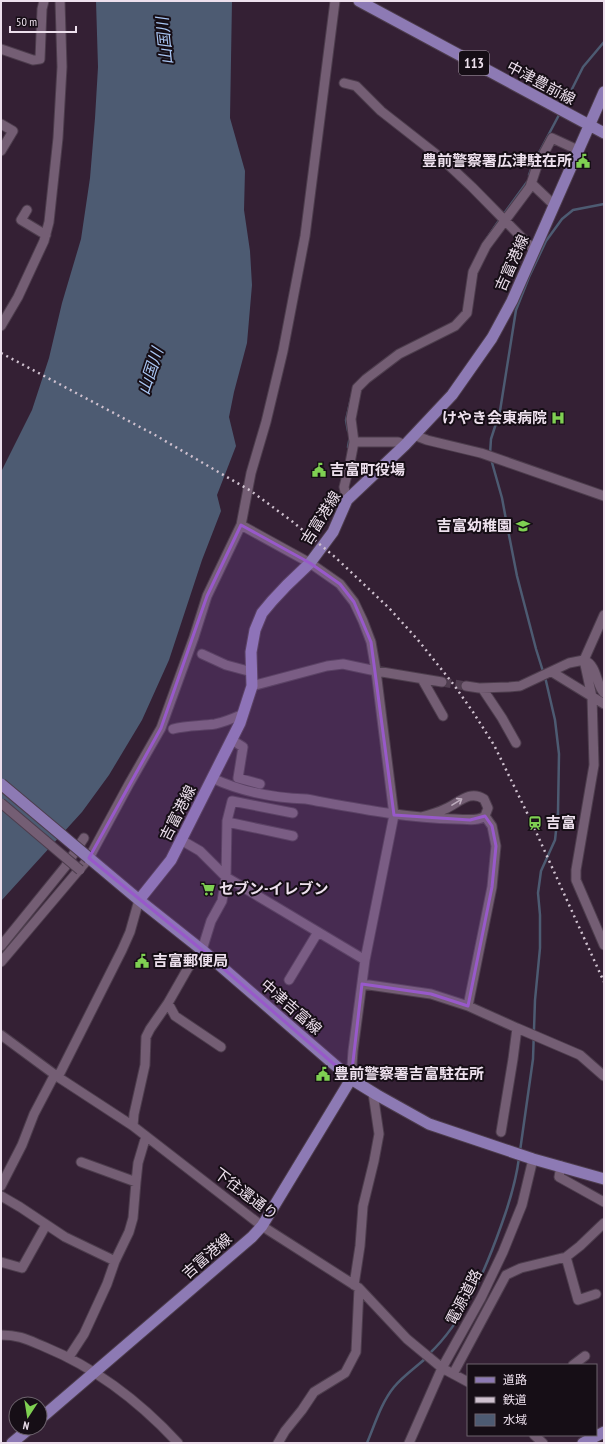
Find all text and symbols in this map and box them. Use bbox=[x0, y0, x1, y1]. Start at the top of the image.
scale bar bbox=[10, 8, 76, 34]
text: 50 m bbox=[16, 14, 37, 29]
water label: 山国川 bbox=[151, 14, 176, 66]
road number: 113 bbox=[459, 51, 489, 75]
street label: 中津豊前線 bbox=[504, 57, 579, 109]
place label: 豊前警察署広津駐在所 bbox=[422, 151, 572, 170]
public building icon: 豊前警察署広津駐在所 bbox=[575, 153, 591, 169]
street label: 吉富港線 bbox=[491, 232, 532, 294]
water label: 山国川 bbox=[133, 343, 168, 397]
place label: けやき会東病院 bbox=[442, 408, 547, 427]
hospital icon: けやき会東病院 bbox=[550, 410, 566, 426]
place label: 吉富町役場 bbox=[330, 460, 405, 479]
public building icon: 吉富町役場 bbox=[311, 462, 327, 478]
street label: 吉富港線 bbox=[297, 487, 345, 548]
place label: 吉富幼稚園 bbox=[437, 516, 512, 535]
school or university icon: 吉富幼稚園 bbox=[515, 518, 531, 534]
street label: 吉富港線 bbox=[155, 782, 200, 844]
one-way arrow bbox=[451, 798, 463, 806]
place label: 吉富 bbox=[546, 813, 576, 832]
station icon: 吉富 bbox=[527, 815, 543, 831]
place label: セブン-イレブン bbox=[219, 879, 328, 898]
supermarket icon: セブン-イレブン bbox=[200, 881, 216, 897]
place label: 吉富郵便局 bbox=[153, 951, 228, 970]
public building icon: 吉富郵便局 bbox=[134, 953, 150, 969]
street label: 中津吉富線 bbox=[257, 975, 326, 1038]
place label: 豊前警察署吉富駐在所 bbox=[334, 1064, 484, 1083]
public building icon: 豊前警察署吉富駐在所 bbox=[315, 1066, 331, 1082]
street label: 下往還通り bbox=[211, 1163, 282, 1224]
street label: 吉富港線 bbox=[178, 1229, 236, 1282]
street label: 電源道路 bbox=[441, 1266, 486, 1328]
legend bbox=[467, 1364, 597, 1436]
text: 道路 bbox=[503, 1372, 527, 1387]
text: 鉄道 bbox=[503, 1392, 527, 1407]
north arrow bbox=[8, 1396, 48, 1436]
text: 水域 bbox=[503, 1412, 527, 1427]
text: N bbox=[22, 1418, 30, 1433]

